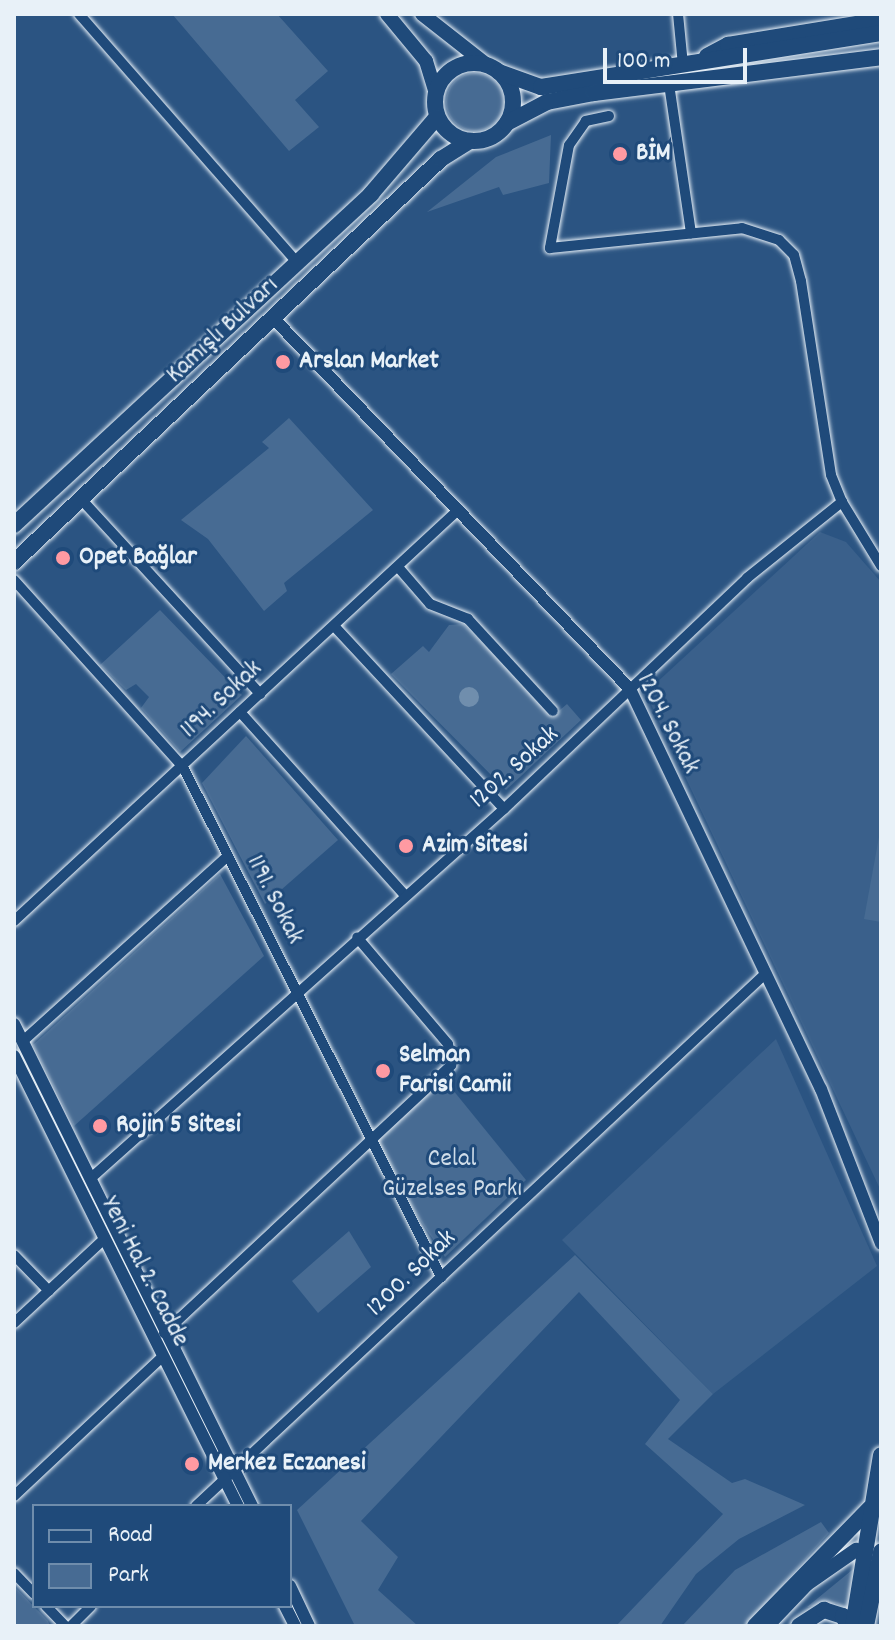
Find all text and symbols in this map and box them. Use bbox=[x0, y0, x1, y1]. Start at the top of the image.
scale bar bbox=[607, 32, 751, 82]
text: 100 m bbox=[617, 45, 670, 79]
place label: BİM bbox=[636, 138, 671, 170]
marker: BİM bbox=[611, 145, 629, 163]
street label: Kamışlı Bulvarı bbox=[160, 271, 286, 391]
place label: Arslan Market bbox=[299, 346, 439, 378]
marker: Arslan Market bbox=[274, 353, 292, 371]
place label: Opet Bağlar bbox=[79, 542, 197, 574]
marker: Opet Bağlar bbox=[54, 549, 72, 567]
street label: 1194. Sokak bbox=[174, 654, 270, 746]
street label: 1204. Sokak bbox=[628, 668, 706, 780]
street label: 1202. Sokak bbox=[464, 720, 566, 816]
place label: Azim Sitesi bbox=[422, 830, 528, 862]
marker: Azim Sitesi bbox=[397, 837, 415, 855]
street label: 1191. Sokak bbox=[238, 850, 310, 950]
place label: Selman Farisi Camii bbox=[399, 1040, 511, 1102]
marker: Selman Farisi Camii bbox=[374, 1062, 392, 1080]
place label: Rojin 5 Sitesi bbox=[116, 1110, 241, 1142]
marker: Rojin 5 Sitesi bbox=[91, 1117, 109, 1135]
park label: Celal Güzelses Parkı bbox=[382, 1144, 522, 1206]
street label: Yeni Hal 2. Cadde bbox=[93, 1192, 195, 1352]
street label: 1200. Sokak bbox=[361, 1224, 463, 1324]
place label: Merkez Eczanesi bbox=[208, 1448, 366, 1480]
marker: Merkez Eczanesi bbox=[183, 1455, 201, 1473]
legend bbox=[32, 1504, 292, 1608]
text: Road bbox=[108, 1519, 153, 1553]
text: Park bbox=[108, 1559, 149, 1593]

